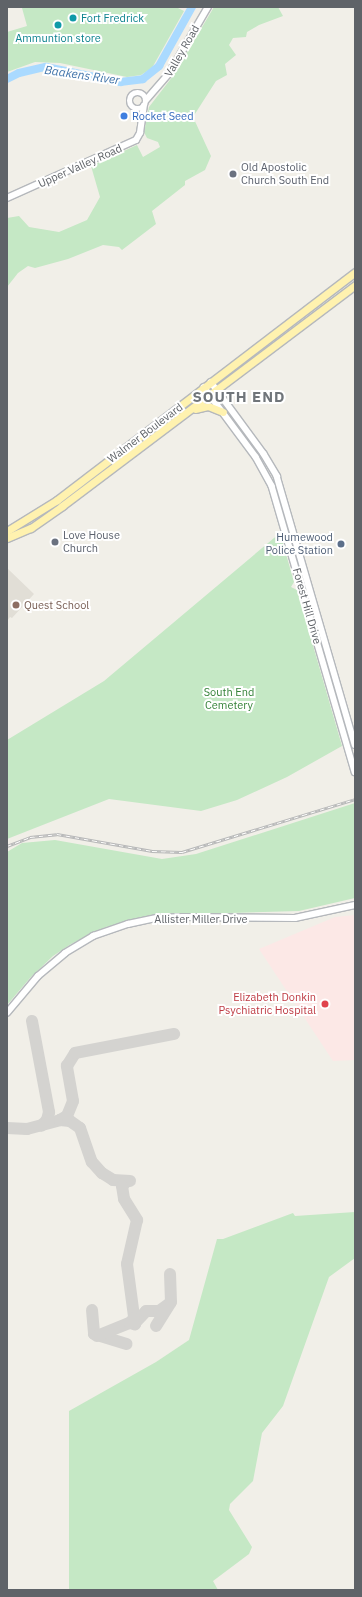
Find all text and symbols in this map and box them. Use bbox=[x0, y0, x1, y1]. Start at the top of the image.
place label: Fort Fredrick bbox=[81, 11, 144, 25]
marker: Fort Fredrick bbox=[68, 13, 78, 23]
marker: Ammuntion store bbox=[53, 20, 63, 30]
street label: Valley Road bbox=[162, 23, 202, 79]
place label: Ammuntion store bbox=[15, 31, 101, 45]
water label: Baakens River bbox=[44, 63, 120, 87]
place label: Rocket Seed bbox=[132, 109, 194, 123]
marker: Rocket Seed bbox=[119, 111, 129, 121]
street label: Upper Valley Road bbox=[36, 142, 124, 190]
place label: Old Apostolic Church South End bbox=[241, 161, 329, 187]
marker: Old Apostolic Church South End bbox=[228, 169, 238, 179]
district label: SOUTH END bbox=[192, 388, 286, 406]
street label: Walmer Boulevard bbox=[105, 400, 185, 466]
place label: Love House Church bbox=[63, 529, 120, 555]
place label: Humewood Police Station bbox=[265, 531, 333, 557]
marker: Love House Church bbox=[50, 537, 60, 547]
marker: Humewood Police Station bbox=[336, 539, 346, 549]
street label: Forest Hill Drive bbox=[290, 567, 324, 645]
place label: Quest School bbox=[24, 598, 89, 612]
marker: Quest School bbox=[11, 600, 21, 610]
park label: South End Cemetery bbox=[204, 686, 254, 712]
street label: Allister Miller Drive bbox=[154, 912, 248, 926]
place label: Elizabeth Donkin Psychiatric Hospital bbox=[219, 991, 316, 1017]
marker: Elizabeth Donkin Psychiatric Hospital bbox=[319, 998, 331, 1010]

